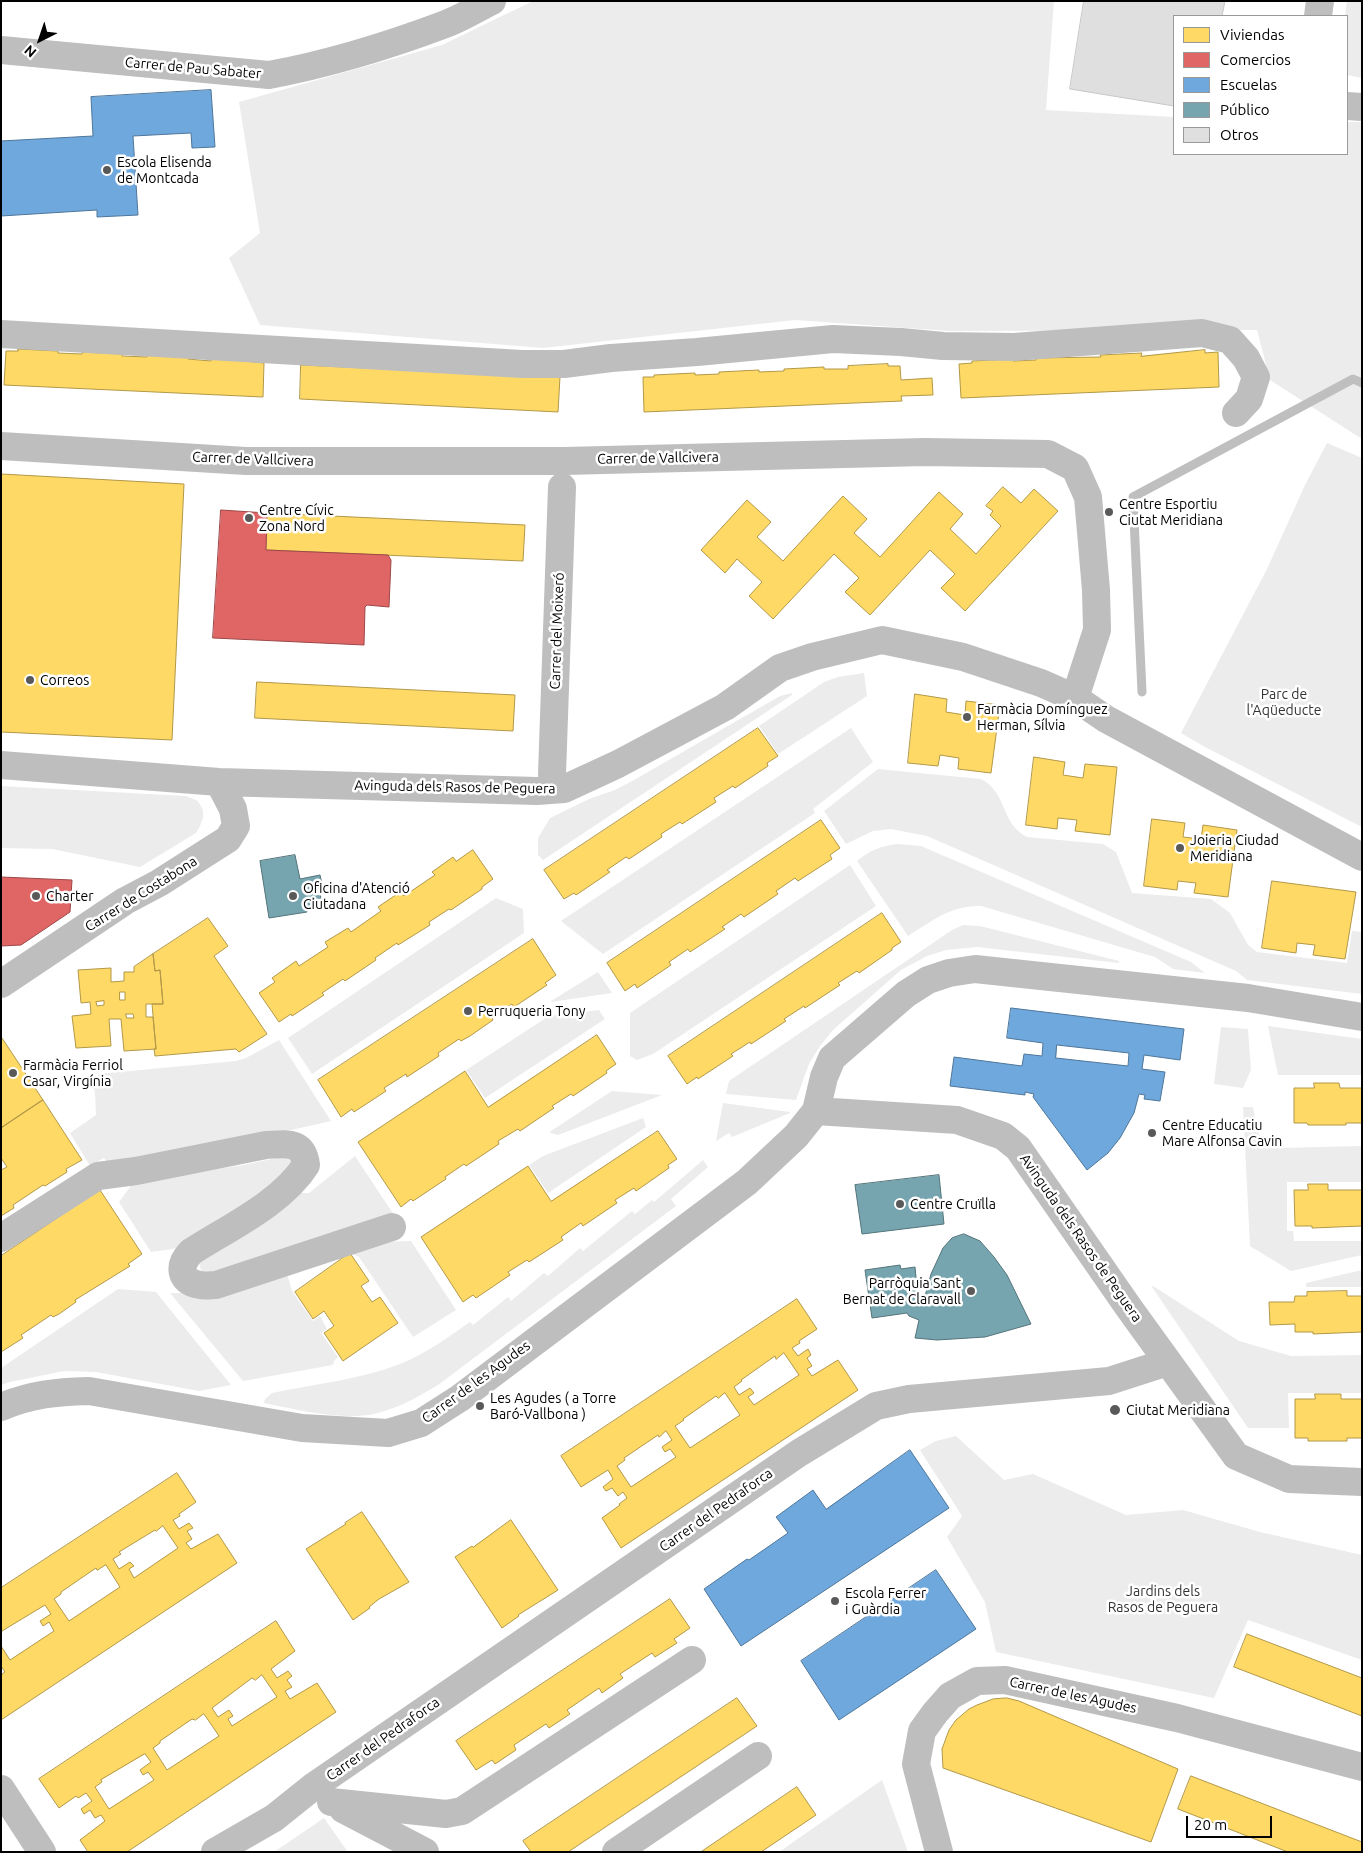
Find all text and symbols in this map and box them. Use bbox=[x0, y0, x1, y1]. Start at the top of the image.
north arrow bbox=[15, 15, 65, 65]
legend bbox=[1173, 15, 1348, 155]
text: Viviendas bbox=[1220, 26, 1284, 43]
text: N bbox=[21, 42, 39, 61]
text: Comercios bbox=[1220, 51, 1291, 68]
street label: Carrer de Pau Sabater bbox=[124, 54, 262, 82]
text: Escuelas bbox=[1220, 76, 1277, 93]
text: Público bbox=[1220, 101, 1270, 118]
text: Otros bbox=[1220, 126, 1259, 143]
place label: Escola Elisenda de Montcada bbox=[117, 154, 212, 186]
marker: Escola Elisenda de Montcada bbox=[101, 164, 113, 176]
street label: Carrer de Vallcivera bbox=[192, 448, 314, 470]
street label: Carrer de Vallcivera bbox=[597, 449, 719, 467]
place label: Centre Esportiu Ciutat Meridiana bbox=[1119, 496, 1223, 528]
place label: Centre Cívic Zona Nord bbox=[259, 502, 334, 534]
marker: Centre Esportiu Ciutat Meridiana bbox=[1103, 506, 1115, 518]
marker: Centre Cívic Zona Nord bbox=[243, 512, 255, 524]
street label: Carrer del Moixeró bbox=[547, 572, 567, 690]
place label: Correos bbox=[40, 672, 89, 688]
marker: Correos bbox=[24, 674, 36, 686]
park label: Parc de l'Aqüeducte bbox=[1246, 686, 1322, 719]
place label: Farmàcia Domínguez Herman, Sílvia bbox=[977, 701, 1108, 734]
marker: Farmàcia Domínguez Herman, Sílvia bbox=[961, 711, 973, 723]
street label: Avinguda dels Rasos de Peguera bbox=[354, 777, 556, 797]
place label: Joieria Ciudad Meridiana bbox=[1190, 832, 1279, 864]
marker: Joieria Ciudad Meridiana bbox=[1174, 842, 1186, 854]
street label: Carrer de Costabona bbox=[82, 853, 200, 935]
place label: Oficina d'Atenció Ciutadana bbox=[303, 880, 410, 912]
place label: Charter bbox=[46, 888, 94, 904]
marker: Charter bbox=[30, 890, 42, 902]
marker: Oficina d'Atenció Ciutadana bbox=[287, 890, 299, 902]
place label: Perruqueria Tony bbox=[478, 1003, 585, 1019]
marker: Perruqueria Tony bbox=[462, 1005, 474, 1017]
place label: Farmàcia Ferriol Casar, Virgínia bbox=[23, 1057, 123, 1090]
marker: Farmàcia Ferriol Casar, Virgínia bbox=[7, 1067, 19, 1079]
place label: Centre Educatiu Mare Alfonsa Cavin bbox=[1162, 1117, 1282, 1150]
marker: Centre Educatiu Mare Alfonsa Cavin bbox=[1146, 1127, 1158, 1139]
street label: Avinguda dels Rasos de Peguera bbox=[1016, 1151, 1146, 1325]
place label: Centre Cruïlla bbox=[910, 1196, 996, 1212]
marker: Centre Cruïlla bbox=[894, 1198, 906, 1210]
place label: Parròquia Sant Bernat de Claravall bbox=[843, 1275, 961, 1308]
marker: Parròquia Sant Bernat de Claravall bbox=[965, 1285, 977, 1297]
street label: Carrer de les Agudes bbox=[419, 1337, 533, 1427]
place label: Les Agudes ( a Torre Baró-Vallbona ) bbox=[490, 1390, 616, 1422]
marker: Les Agudes ( a Torre Baró-Vallbona ) bbox=[474, 1400, 486, 1412]
place label: Ciutat Meridiana bbox=[1126, 1402, 1230, 1418]
marker: Ciutat Meridiana bbox=[1108, 1403, 1122, 1417]
street label: Carrer del Pedraforca bbox=[656, 1465, 776, 1555]
park label: Jardins dels Rasos de Peguera bbox=[1108, 1583, 1218, 1615]
place label: Escola Ferrer i Guàrdia bbox=[845, 1585, 926, 1618]
marker: Escola Ferrer i Guàrdia bbox=[829, 1595, 841, 1607]
street label: Carrer de les Agudes bbox=[1008, 1673, 1138, 1717]
street label: Carrer del Pedraforca bbox=[323, 1694, 443, 1784]
scale bar bbox=[1188, 1806, 1274, 1838]
text: 20 m bbox=[1194, 1816, 1227, 1833]

